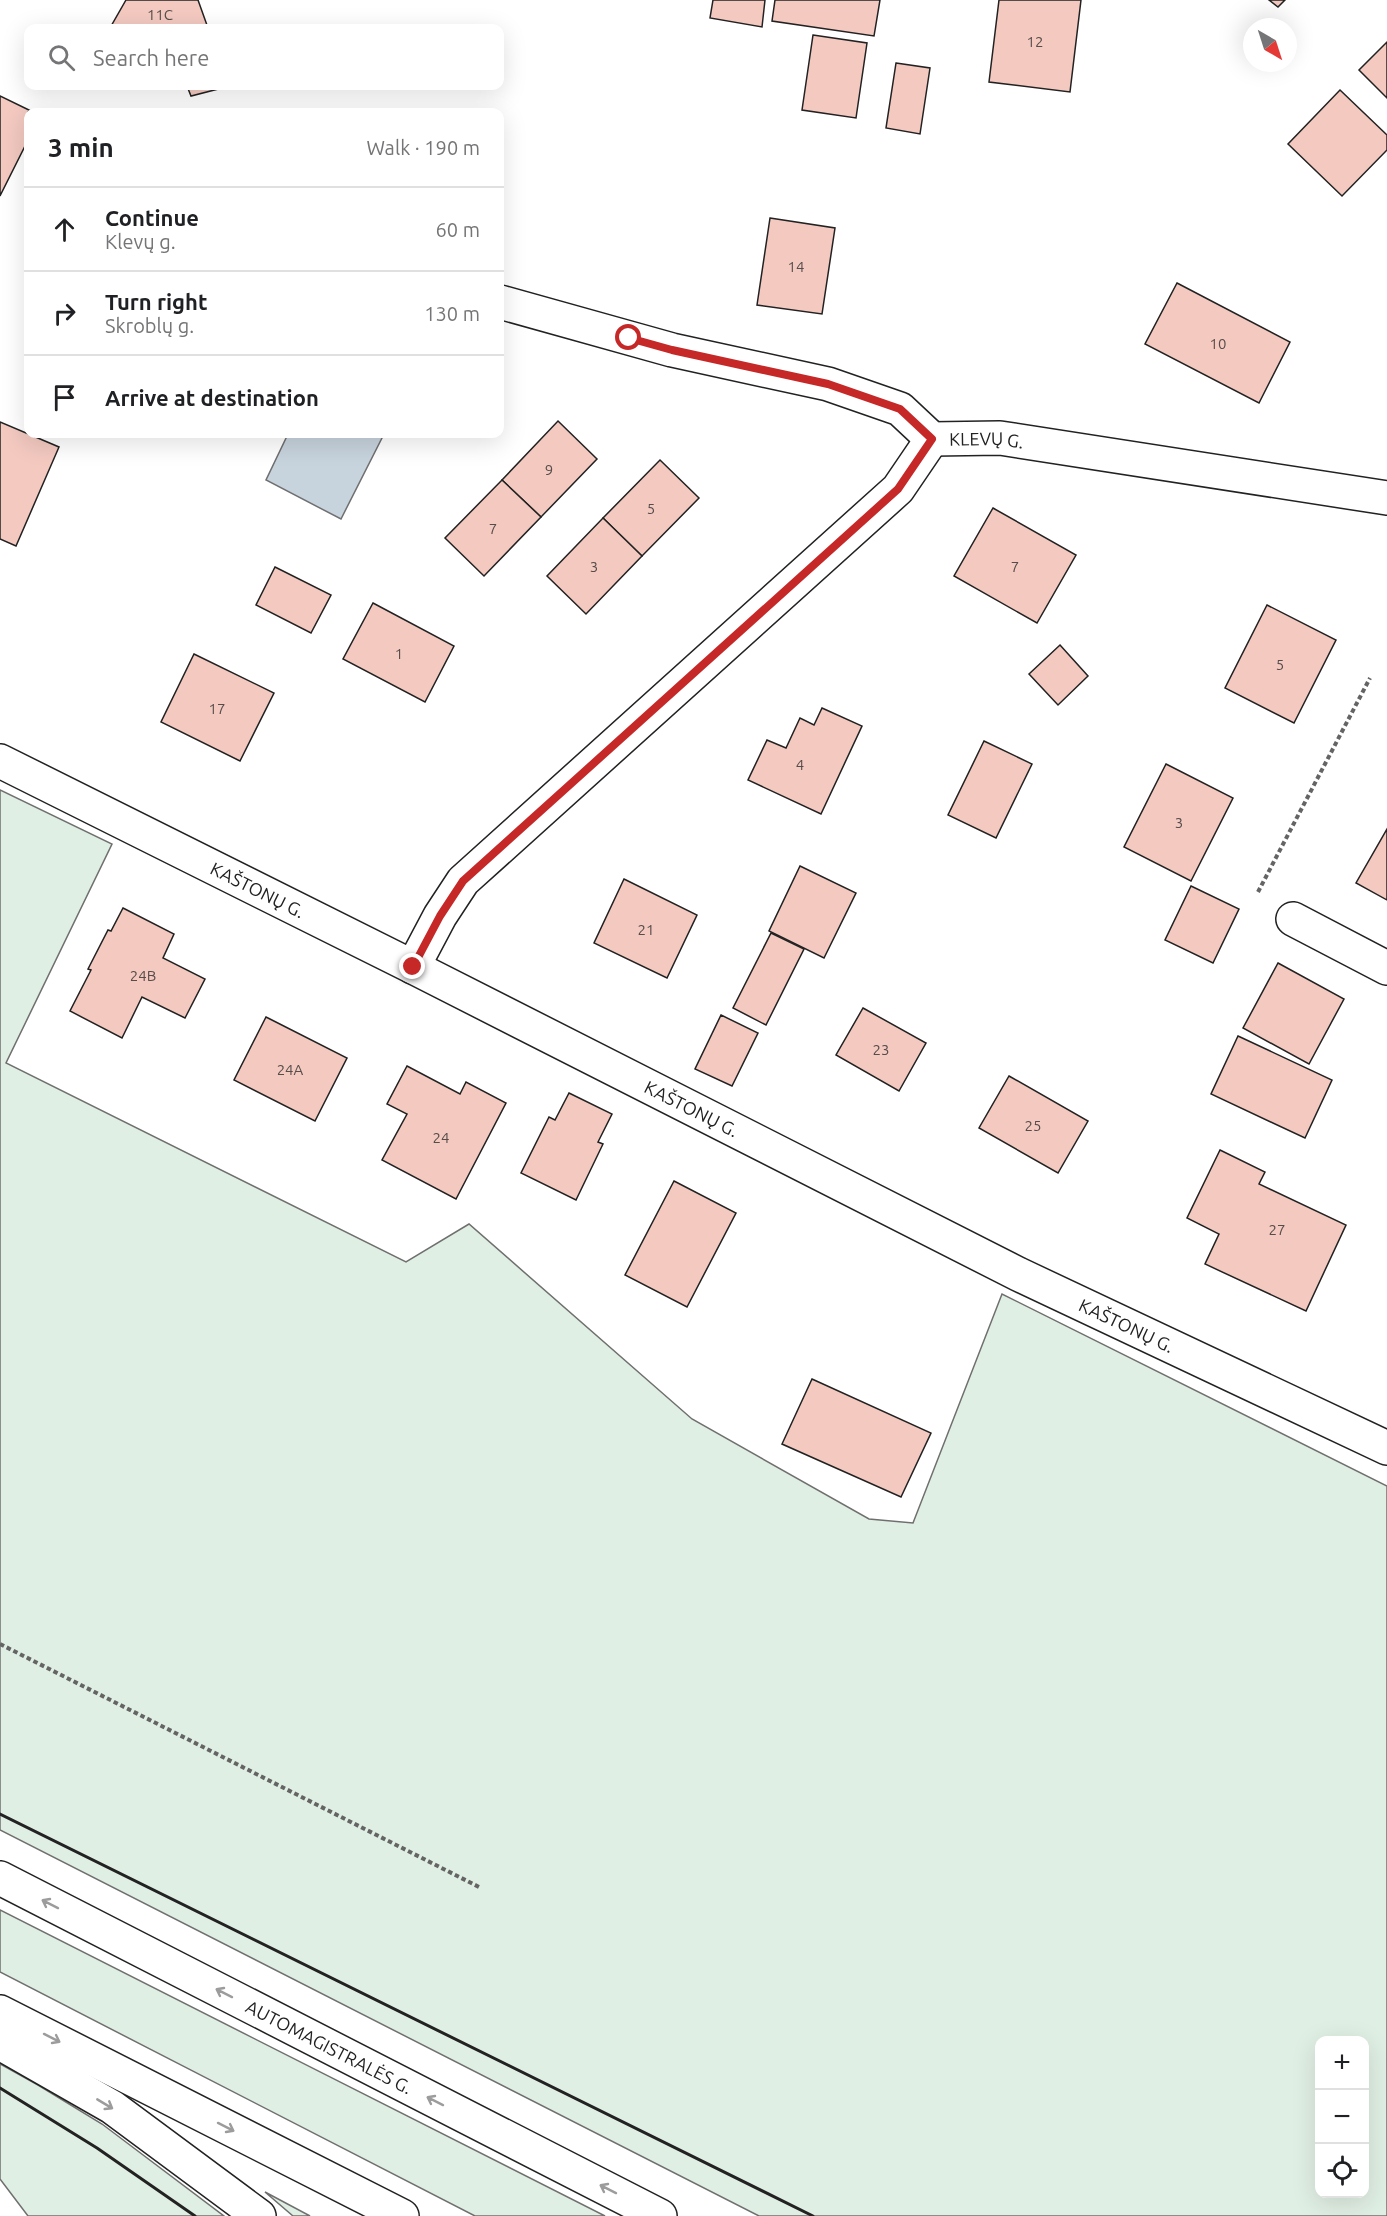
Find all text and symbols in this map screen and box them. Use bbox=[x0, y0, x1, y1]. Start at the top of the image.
house number: 11C bbox=[147, 6, 173, 23]
north arrow bbox=[1243, 18, 1297, 72]
search box bbox=[24, 24, 504, 90]
house number: 12 bbox=[1027, 33, 1043, 50]
icon: search bbox=[45, 41, 78, 74]
text: Search here bbox=[93, 45, 209, 70]
text: 3 min bbox=[48, 133, 114, 162]
text: Walk · 190 m bbox=[367, 136, 480, 159]
text: Continue bbox=[105, 205, 199, 230]
icon: ahead bbox=[48, 213, 81, 246]
text: 60 m bbox=[436, 218, 480, 241]
text: Klevų g. bbox=[105, 230, 176, 253]
house number: 14 bbox=[788, 258, 804, 275]
text: Turn right bbox=[105, 289, 207, 314]
icon: right bbox=[48, 297, 81, 330]
text: 130 m bbox=[424, 302, 480, 325]
text: Skroblų g. bbox=[105, 314, 194, 337]
route start bbox=[615, 324, 641, 350]
house number: 10 bbox=[1210, 335, 1226, 352]
icon: arrive bbox=[48, 381, 81, 414]
text: Arrive at destination bbox=[105, 385, 319, 410]
street label: KLEVŲ G. bbox=[949, 428, 1025, 452]
house number: 9 bbox=[545, 461, 553, 478]
house number: 5 bbox=[647, 500, 655, 517]
house number: 7 bbox=[489, 520, 497, 537]
house number: 3 bbox=[590, 558, 598, 575]
house number: 7 bbox=[1011, 558, 1019, 575]
house number: 1 bbox=[395, 645, 403, 662]
house number: 5 bbox=[1276, 656, 1284, 673]
house number: 17 bbox=[209, 700, 225, 717]
house number: 4 bbox=[796, 756, 804, 773]
house number: 3 bbox=[1175, 814, 1183, 831]
street label: KAŠTONŲ G. bbox=[207, 858, 308, 921]
house number: 21 bbox=[638, 921, 654, 938]
route end bbox=[399, 953, 425, 979]
house number: 24B bbox=[130, 967, 156, 984]
house number: 23 bbox=[873, 1041, 889, 1058]
house number: 24A bbox=[277, 1061, 304, 1078]
street label: KAŠTONŲ G. bbox=[641, 1076, 742, 1141]
house number: 25 bbox=[1025, 1117, 1041, 1134]
house number: 24 bbox=[433, 1129, 449, 1146]
house number: 27 bbox=[1269, 1221, 1285, 1238]
street label: KAŠTONŲ G. bbox=[1076, 1294, 1177, 1356]
one-way arrow bbox=[42, 1898, 59, 1910]
one-way arrow bbox=[215, 1986, 233, 1998]
street label: AUTOMAGISTRALĖS G. bbox=[243, 1996, 416, 2097]
one-way arrow bbox=[43, 2033, 61, 2045]
map controls bbox=[1315, 2036, 1369, 2198]
button: + bbox=[1315, 2036, 1369, 2090]
button: − bbox=[1315, 2090, 1369, 2144]
one-way arrow bbox=[426, 2094, 444, 2106]
one-way arrow bbox=[96, 2098, 113, 2110]
one-way arrow bbox=[217, 2121, 235, 2133]
button: locate bbox=[1315, 2144, 1369, 2198]
one-way arrow bbox=[600, 2183, 618, 2195]

